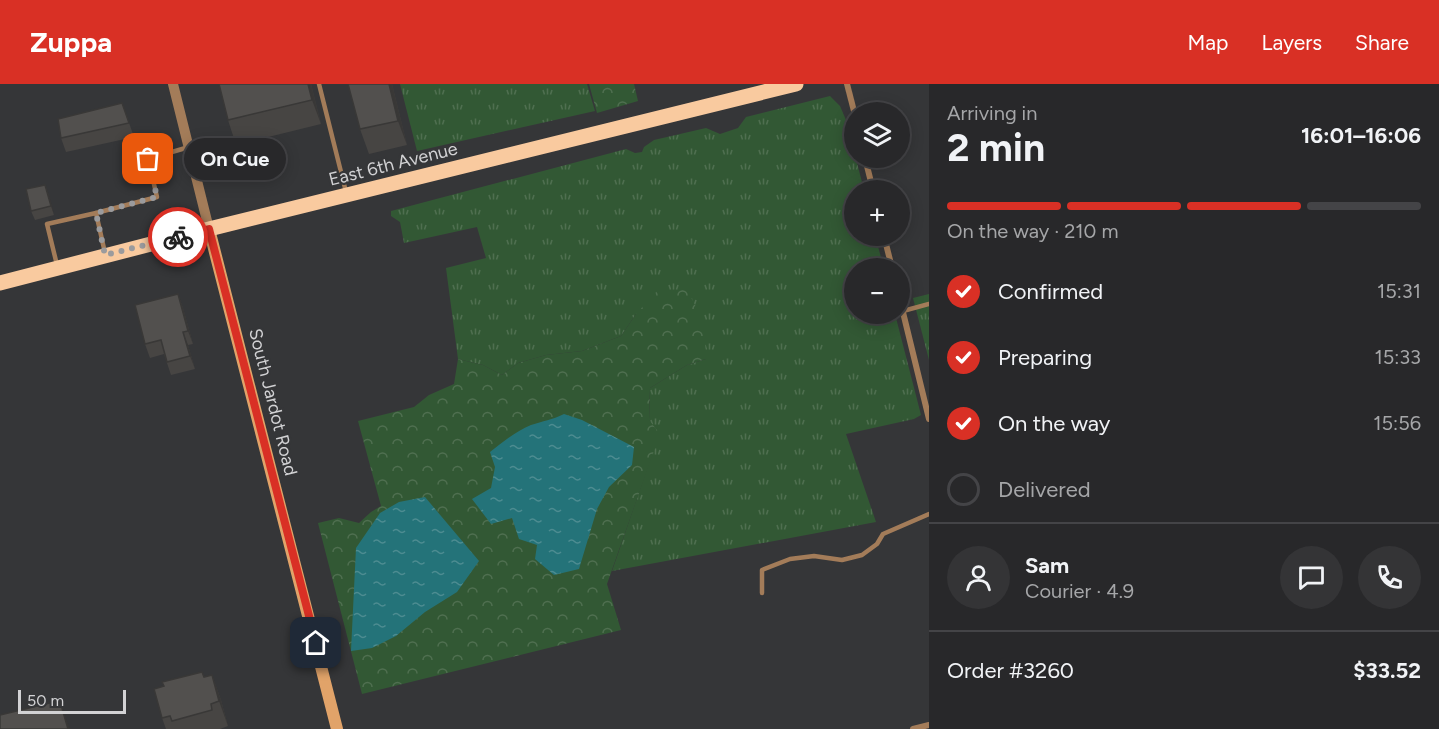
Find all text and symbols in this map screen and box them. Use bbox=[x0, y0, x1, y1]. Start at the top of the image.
text: Zuppa bbox=[30, 25, 112, 59]
text: Map bbox=[1188, 30, 1228, 55]
text: Layers bbox=[1261, 30, 1322, 55]
text: Share bbox=[1355, 30, 1409, 55]
text: Arriving in bbox=[947, 101, 1037, 125]
map controls bbox=[844, 102, 910, 324]
button: layers bbox=[844, 102, 910, 168]
text: 16:01–16:06 bbox=[1301, 122, 1421, 149]
text: 2 min bbox=[947, 124, 1045, 171]
pin bbox=[122, 133, 173, 184]
street label: East 6th Avenue bbox=[326, 137, 460, 191]
callout: On Cue bbox=[184, 138, 286, 180]
icon: bag bbox=[131, 142, 164, 175]
text: On Cue bbox=[201, 147, 269, 171]
button: + bbox=[844, 180, 910, 246]
courier bbox=[148, 207, 208, 267]
text: On the way · 210 m bbox=[947, 219, 1118, 243]
icon: bike bbox=[162, 221, 195, 254]
button: − bbox=[844, 258, 910, 324]
icon: check bbox=[947, 275, 980, 308]
text: Confirmed bbox=[998, 278, 1103, 305]
text: 15:31 bbox=[1377, 279, 1421, 303]
street label: South Jardot Road bbox=[244, 326, 302, 478]
icon: check bbox=[947, 341, 980, 374]
text: Preparing bbox=[998, 344, 1092, 371]
text: 15:33 bbox=[1374, 345, 1421, 369]
icon: check bbox=[947, 407, 980, 440]
text: On the way bbox=[998, 410, 1110, 437]
text: 15:56 bbox=[1373, 411, 1421, 435]
text: Delivered bbox=[998, 476, 1091, 503]
button: person bbox=[947, 546, 1010, 609]
button: chat bbox=[1280, 546, 1343, 609]
button: phone bbox=[1358, 546, 1421, 609]
text: Sam bbox=[1025, 552, 1069, 579]
text: Courier · 4.9 bbox=[1025, 579, 1134, 603]
pin bbox=[290, 617, 341, 668]
icon: home bbox=[299, 626, 332, 659]
text: Order #3260 bbox=[947, 657, 1074, 684]
text: $33.52 bbox=[1353, 657, 1421, 684]
scale bar bbox=[18, 687, 126, 714]
text: 50 m bbox=[27, 691, 64, 710]

